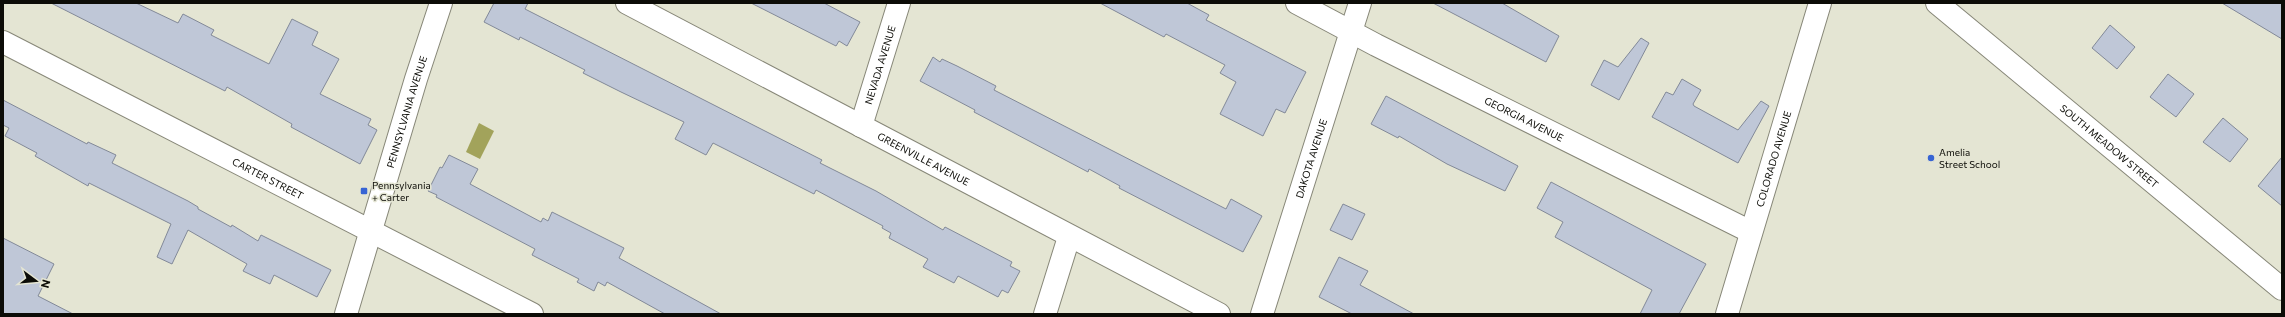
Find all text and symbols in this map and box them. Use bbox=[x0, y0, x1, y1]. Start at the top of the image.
street label: NEVADA AVENUE bbox=[862, 24, 898, 106]
street label: PENNSYLVANIA AVENUE bbox=[384, 54, 429, 169]
street label: GEORGIA AVENUE bbox=[1483, 94, 1566, 144]
street label: SOUTH MEADOW STREET bbox=[2058, 102, 2162, 191]
street label: COLORADO AVENUE bbox=[1753, 109, 1793, 208]
street label: DAKOTA AVENUE bbox=[1293, 117, 1329, 200]
street label: GREENVILLE AVENUE bbox=[876, 130, 972, 188]
place label: Amelia Street School bbox=[1939, 146, 2000, 170]
marker: Amelia Street School bbox=[1926, 153, 1936, 163]
street label: CARTER STREET bbox=[230, 155, 306, 202]
place label: Pennsylvania + Carter bbox=[372, 179, 431, 203]
marker: Pennsylvania + Carter bbox=[359, 186, 369, 196]
north arrow bbox=[16, 261, 56, 301]
text: N bbox=[39, 278, 53, 290]

